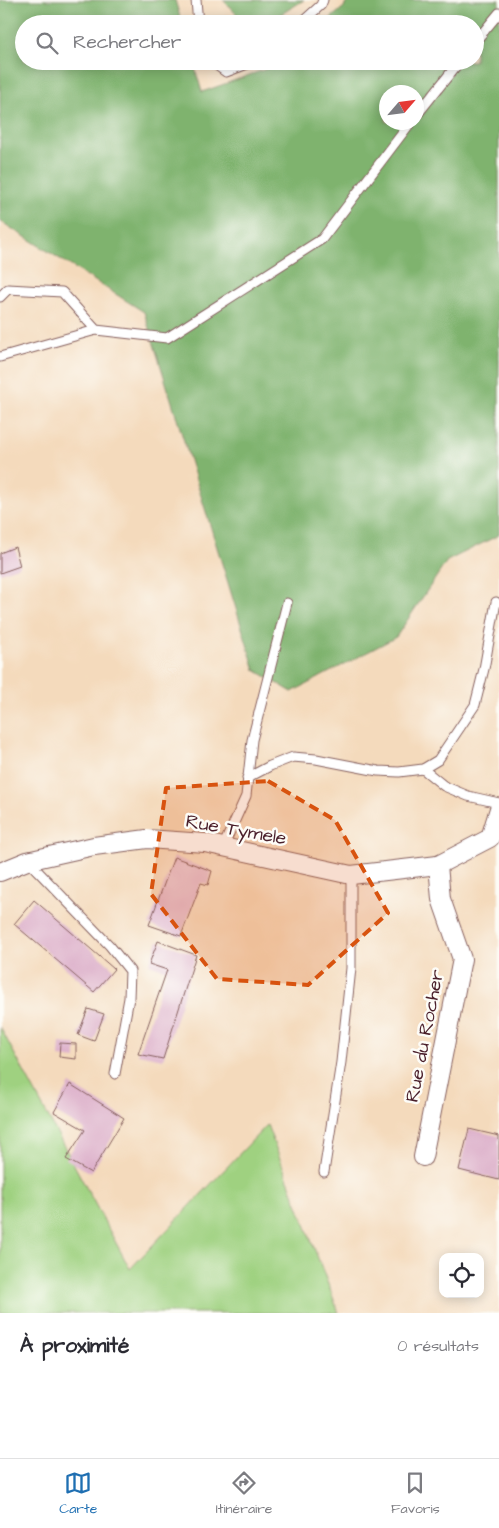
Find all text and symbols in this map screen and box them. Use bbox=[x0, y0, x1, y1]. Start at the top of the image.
search box bbox=[15, 15, 484, 70]
icon: search bbox=[33, 29, 61, 57]
text: Rechercher bbox=[73, 29, 181, 56]
north arrow bbox=[379, 85, 424, 130]
street label: Rue Tymele bbox=[183, 808, 288, 853]
street label: Rue du Rocher bbox=[399, 967, 451, 1105]
map controls bbox=[439, 1253, 484, 1298]
button: locate bbox=[439, 1253, 484, 1298]
text: À proximité bbox=[20, 1331, 129, 1360]
text: 0 résultats bbox=[397, 1335, 479, 1357]
tab: Carte bbox=[59, 1469, 97, 1519]
tab: Itinéraire bbox=[216, 1469, 272, 1519]
tab: Favoris bbox=[391, 1469, 440, 1519]

